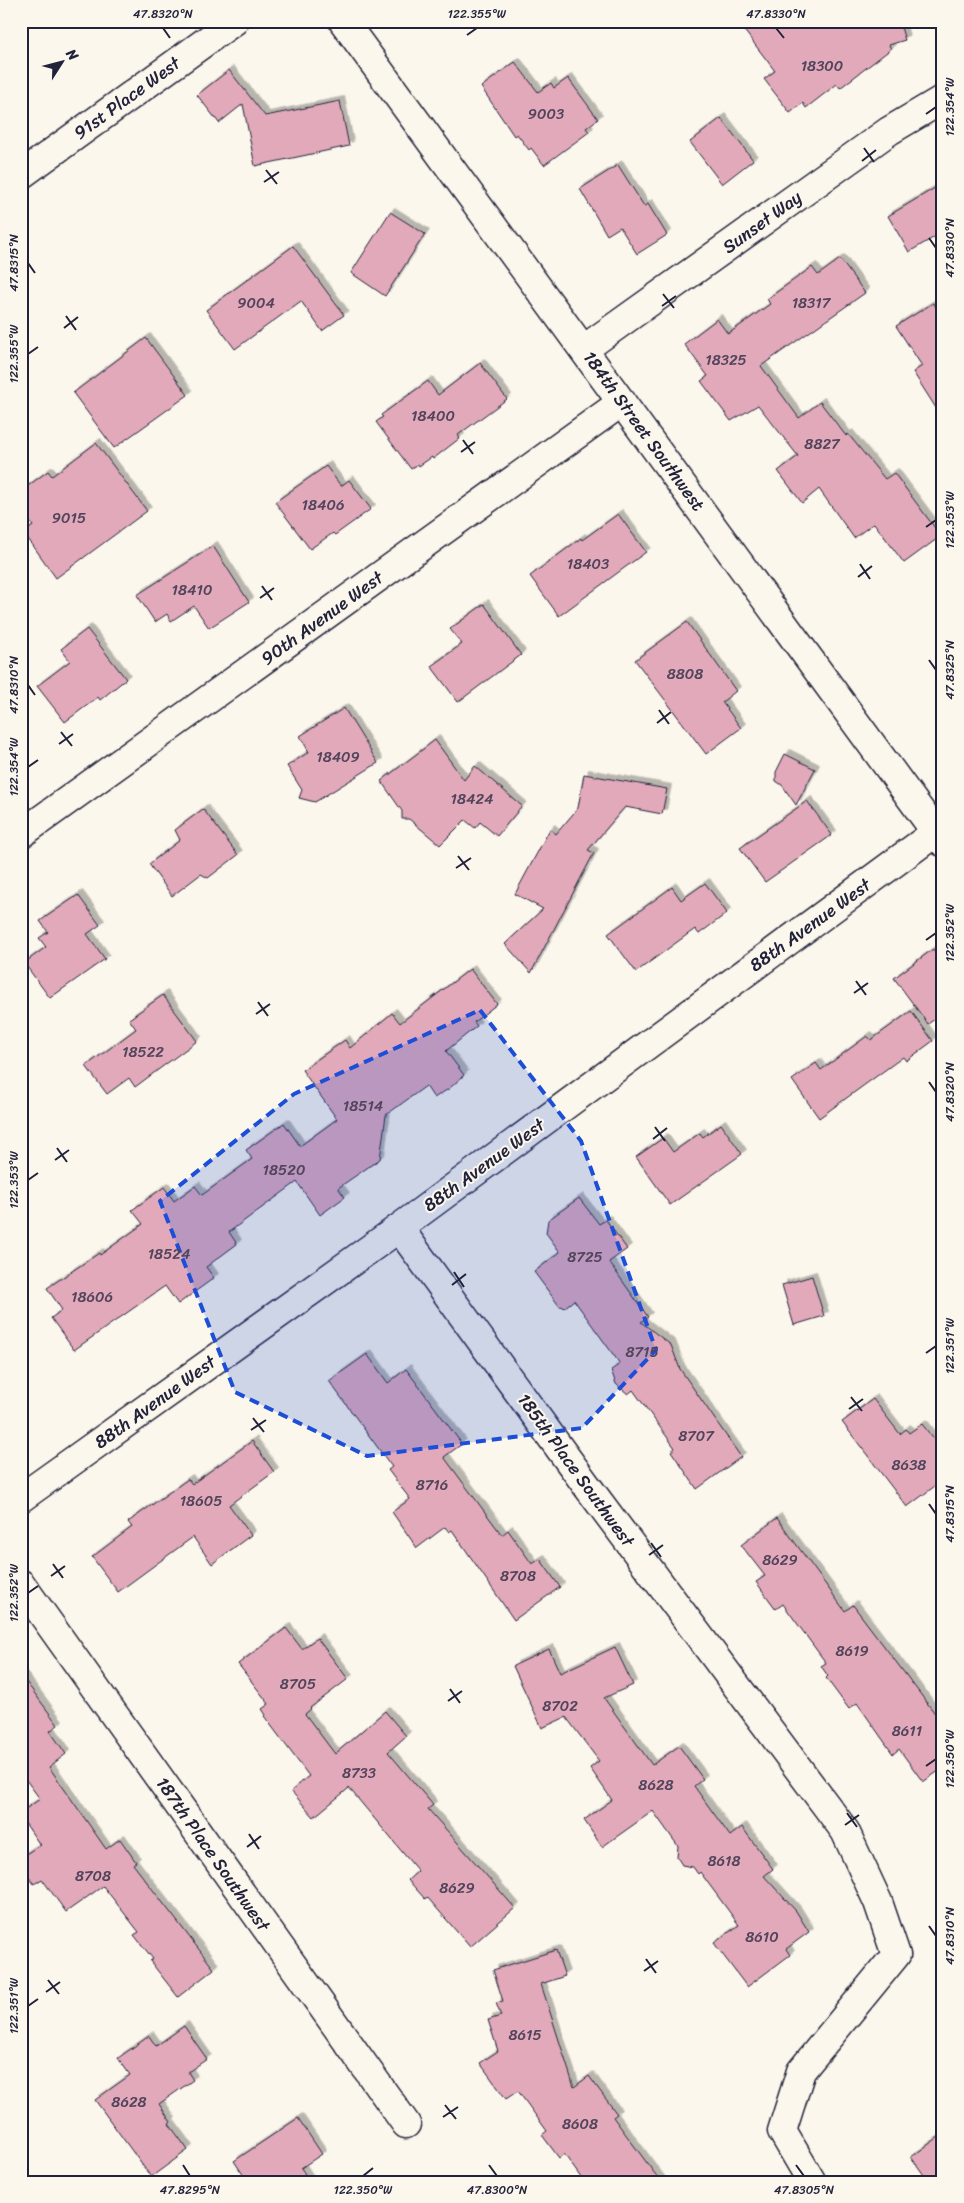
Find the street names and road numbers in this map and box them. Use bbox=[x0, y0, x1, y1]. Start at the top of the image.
street label: 91st Place West bbox=[67, 48, 188, 148]
street label: Sunset Way bbox=[715, 182, 809, 262]
street label: 184th Street Southwest bbox=[575, 344, 714, 518]
street label: 90th Avenue West bbox=[254, 562, 391, 674]
street label: 88th Avenue West bbox=[742, 869, 878, 980]
street label: 88th Avenue West bbox=[416, 1109, 552, 1220]
street label: 88th Avenue West bbox=[87, 1346, 223, 1457]
street label: 185th Place Southwest bbox=[509, 1386, 643, 1554]
street label: 187th Place Southwest bbox=[147, 1770, 279, 1939]

